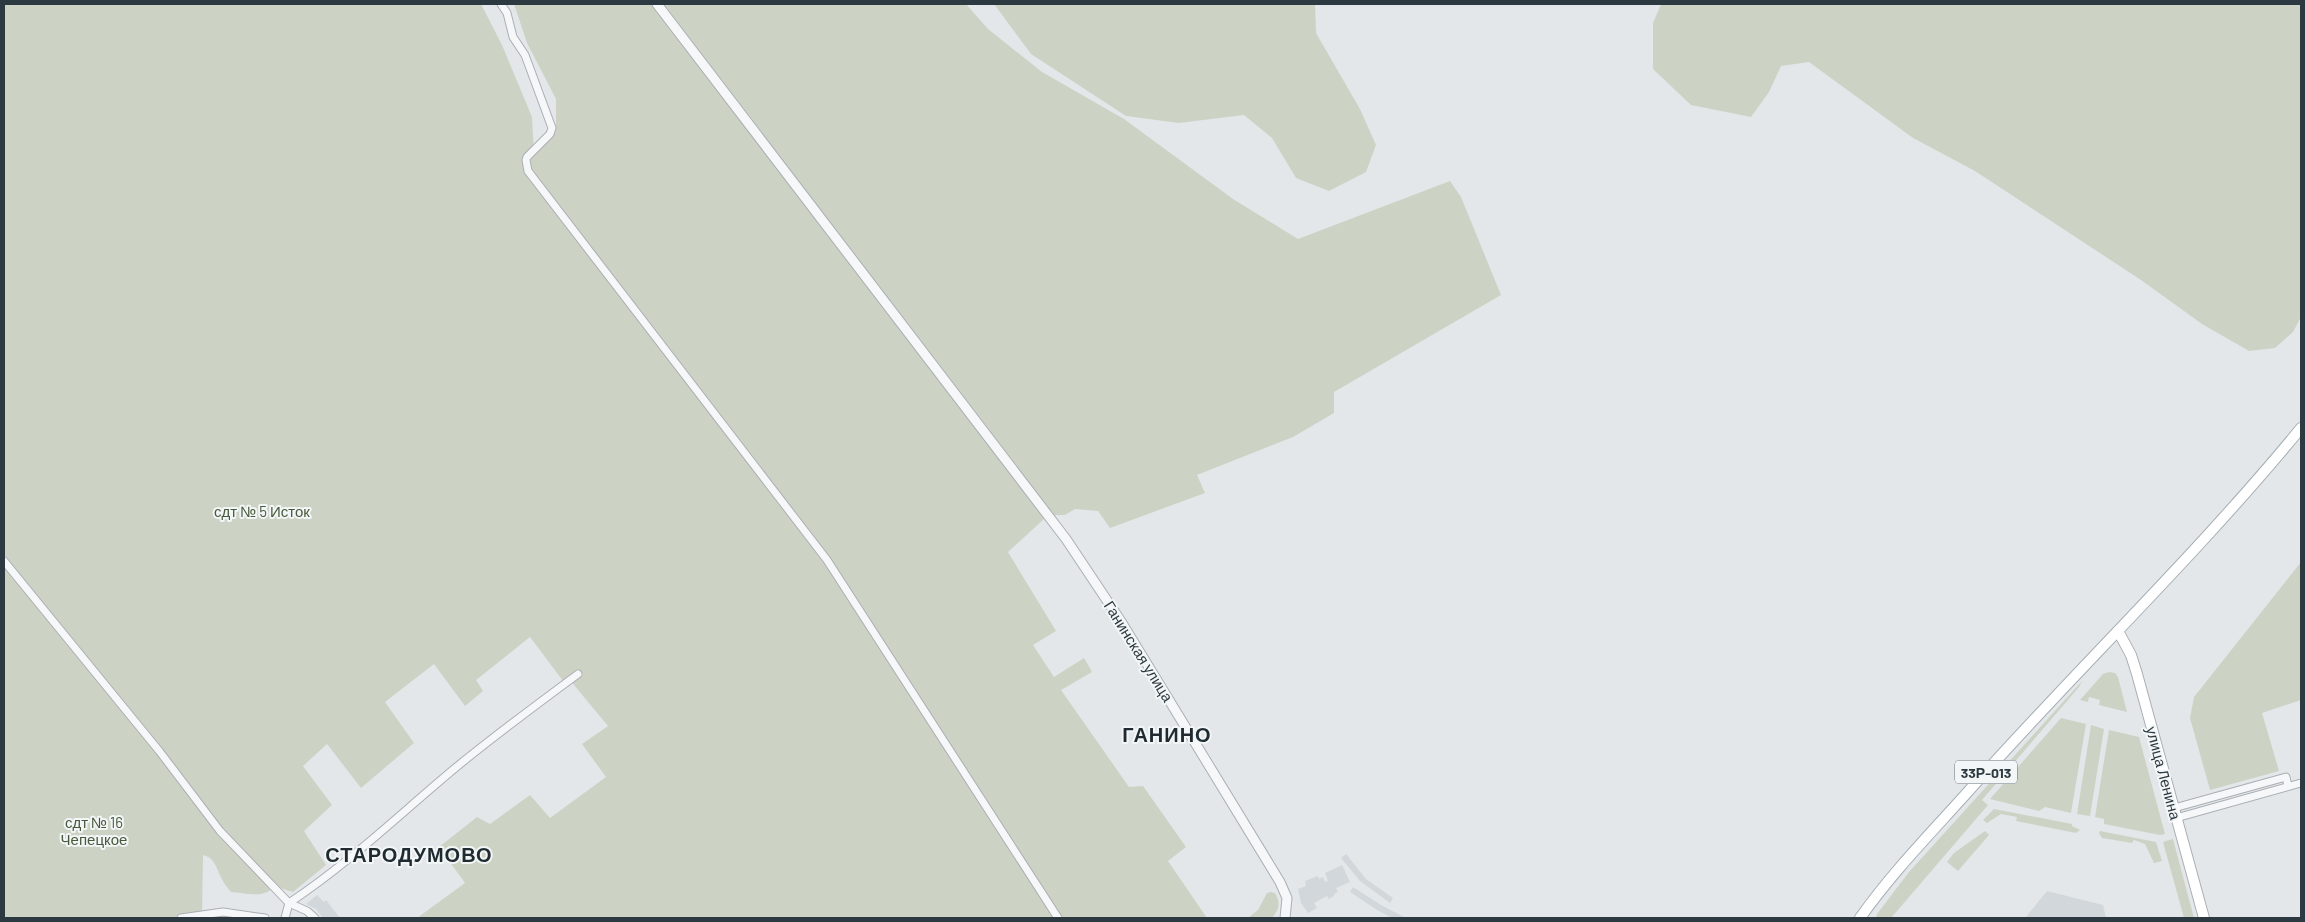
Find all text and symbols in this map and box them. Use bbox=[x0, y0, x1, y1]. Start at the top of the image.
park label: сдт № 5 Исток bbox=[214, 502, 310, 520]
street label: Ганинская улица bbox=[1101, 597, 1178, 705]
district label: ГАНИНО bbox=[1122, 722, 1212, 746]
street label: улица Ленина bbox=[2143, 724, 2185, 822]
road number: 33Р-013 bbox=[1955, 760, 2017, 784]
park label: сдт № 16 Чепецкое bbox=[61, 813, 127, 848]
district label: СТАРОДУМОВО bbox=[325, 842, 493, 866]

